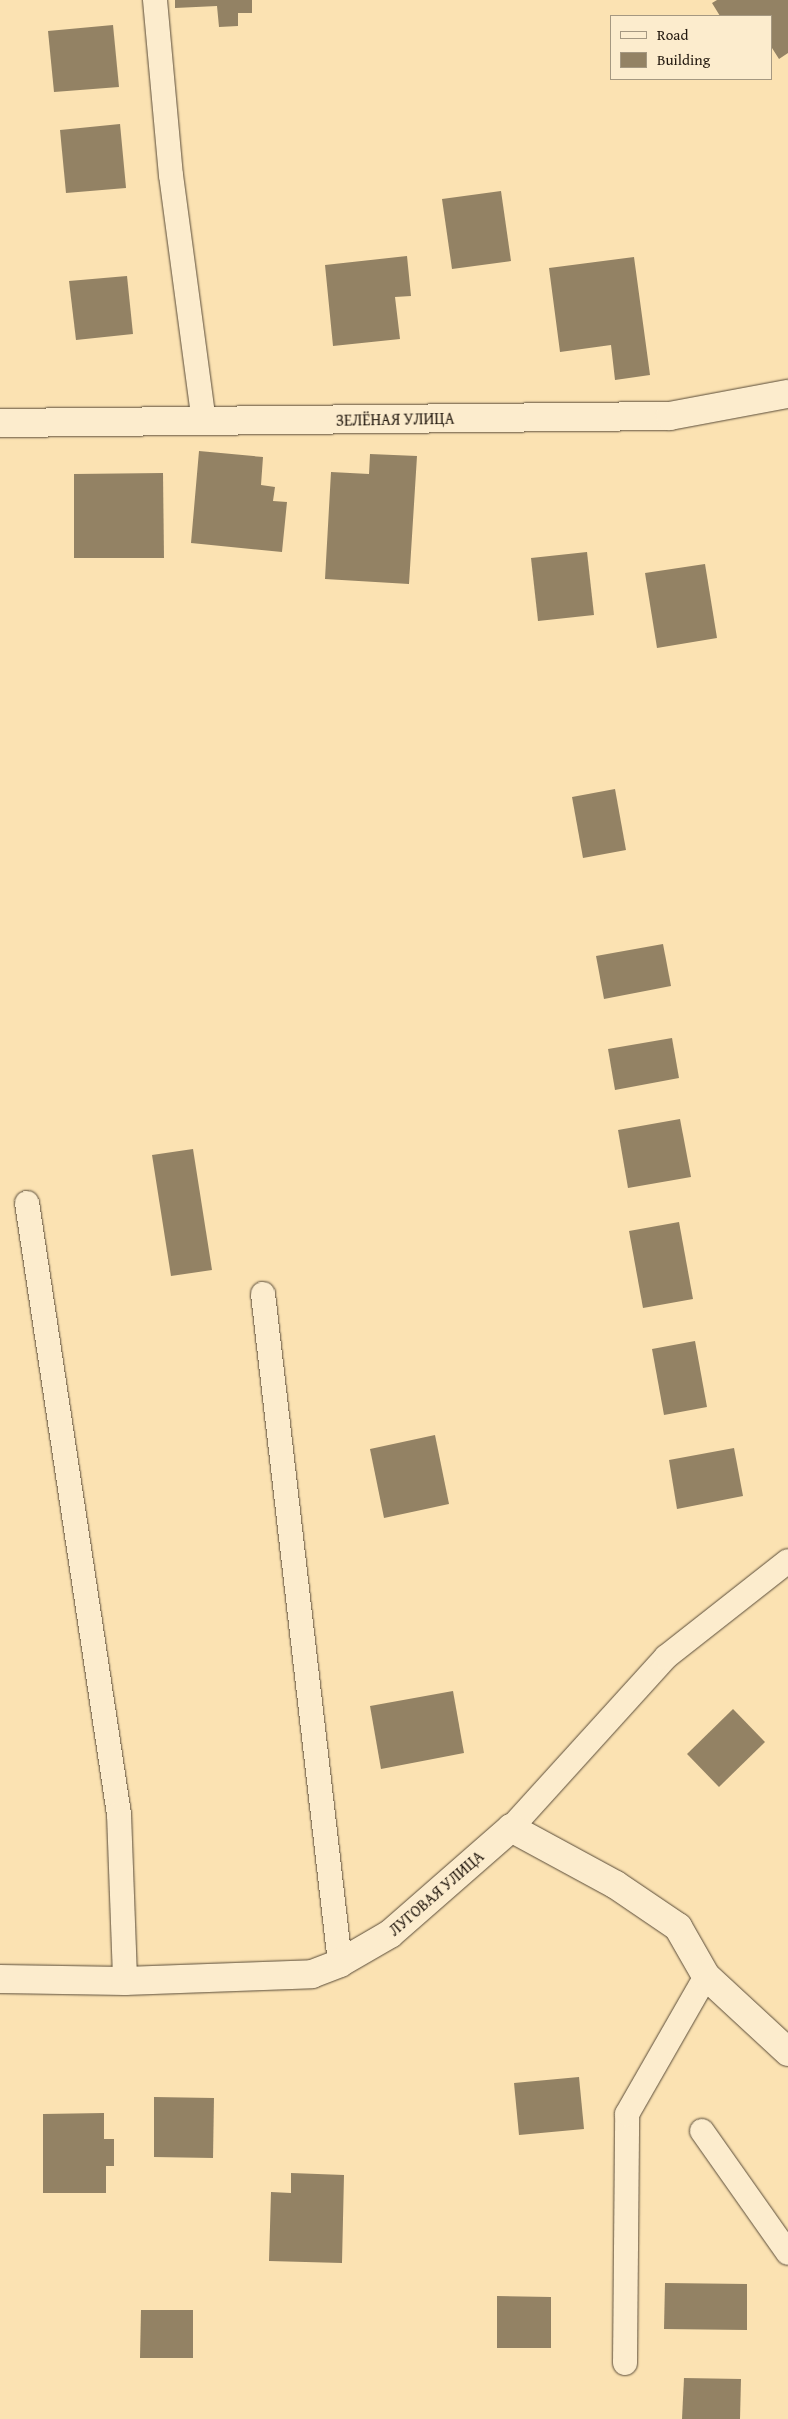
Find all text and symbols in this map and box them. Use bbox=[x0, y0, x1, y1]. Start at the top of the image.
legend bbox=[610, 15, 773, 80]
text: Road bbox=[657, 24, 688, 45]
text: Building bbox=[657, 49, 710, 70]
street label: ЗЕЛЁНАЯ УЛИЦА bbox=[336, 408, 454, 430]
street label: ЛУГОВАЯ УЛИЦА bbox=[385, 1846, 487, 1940]

